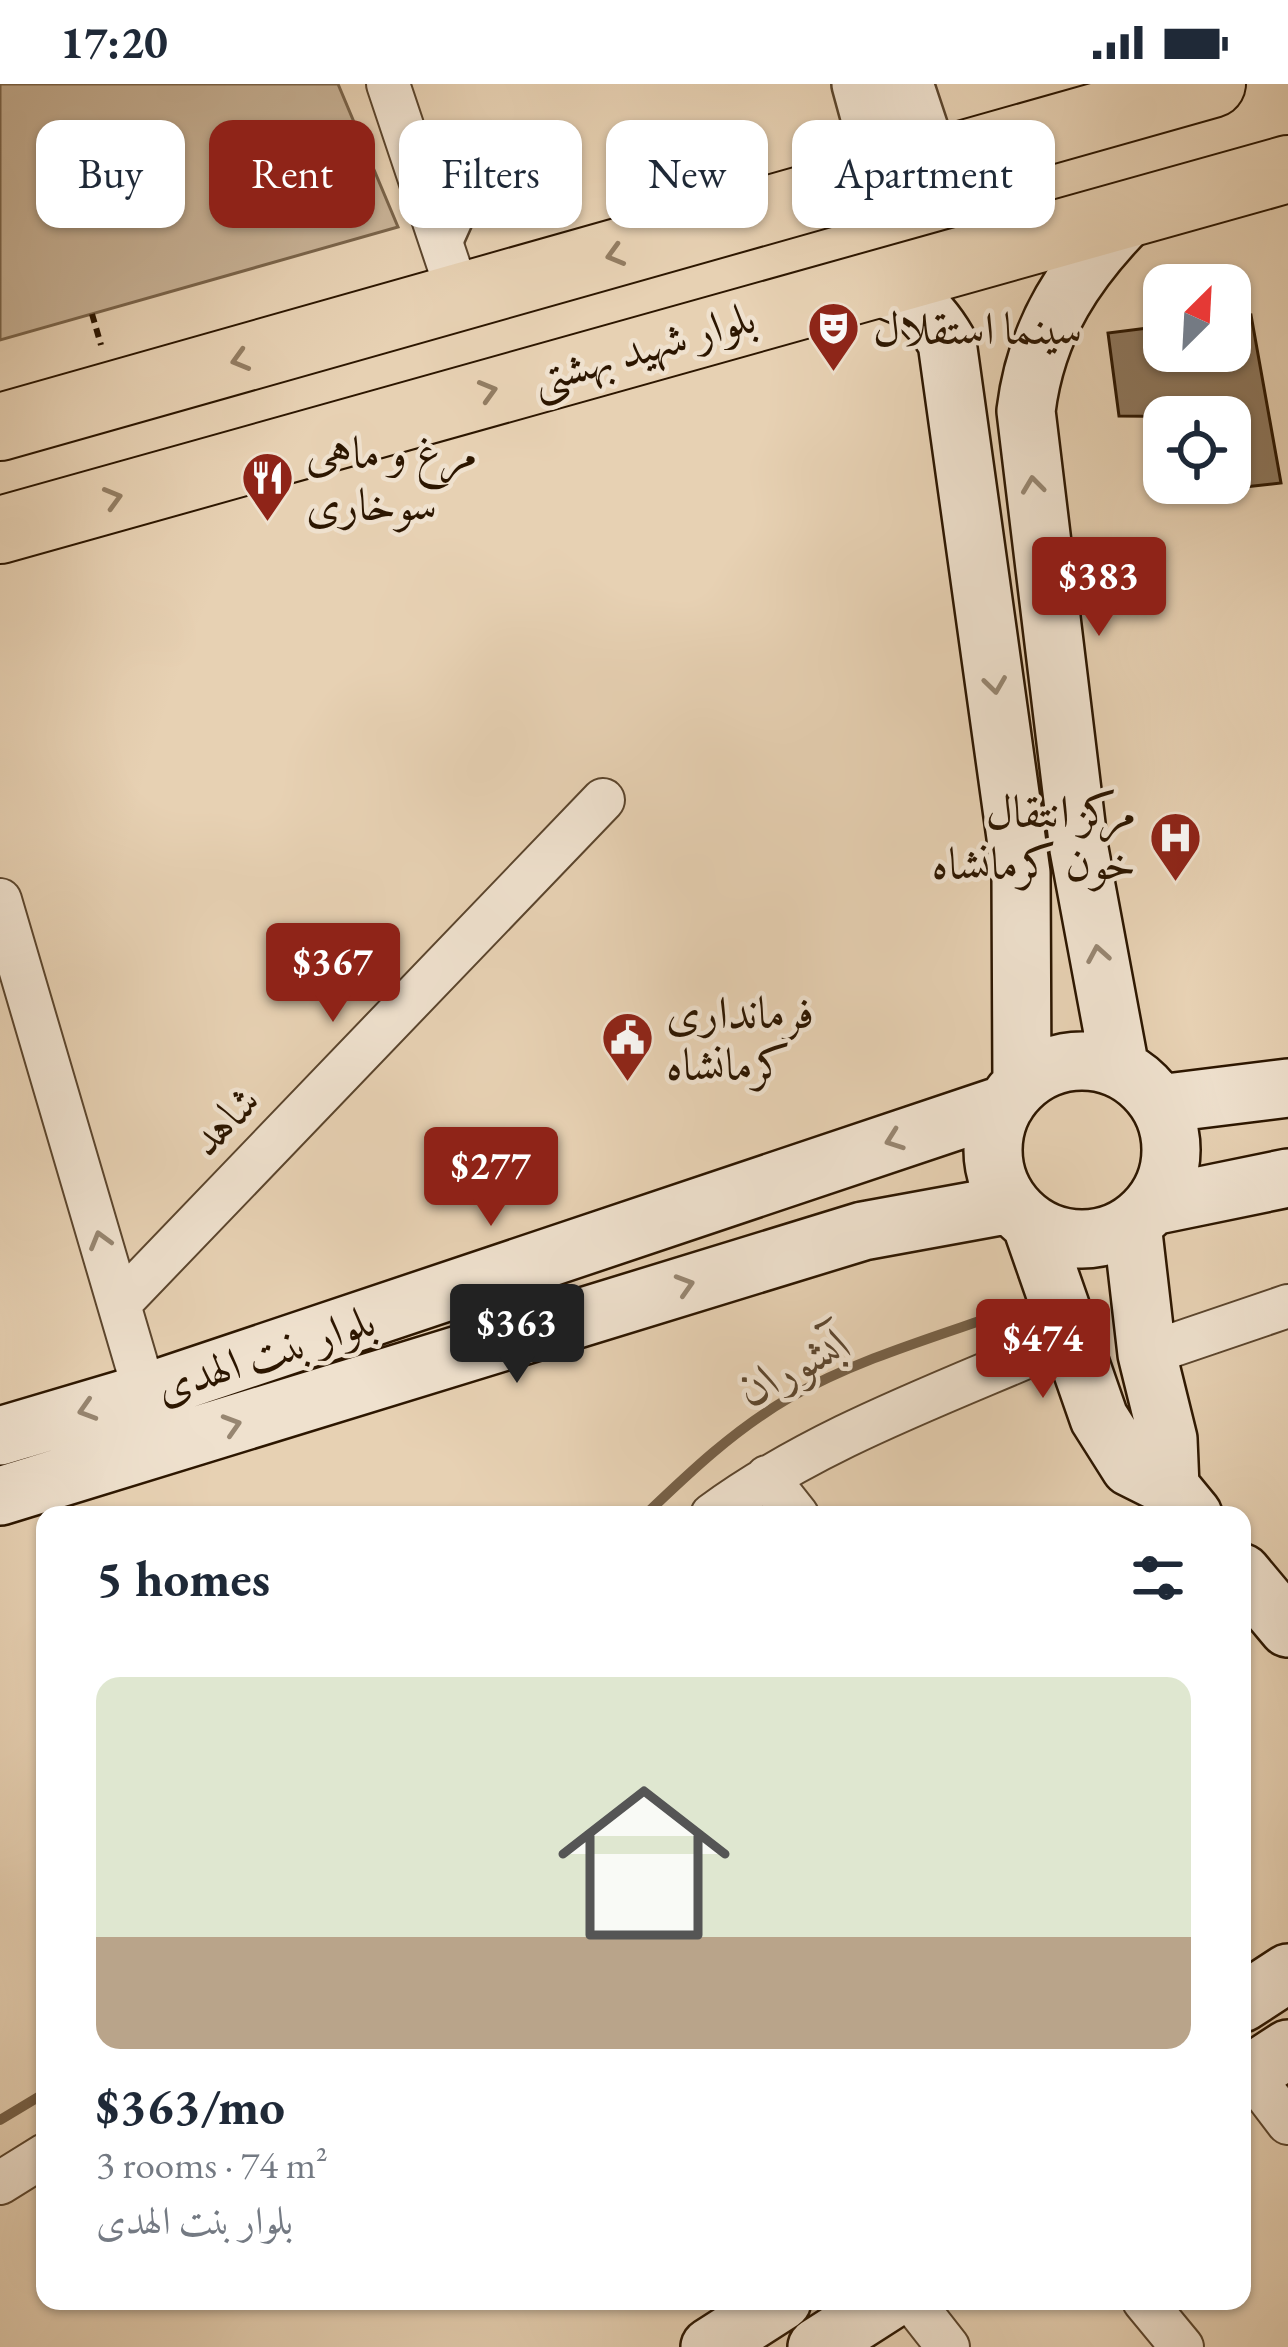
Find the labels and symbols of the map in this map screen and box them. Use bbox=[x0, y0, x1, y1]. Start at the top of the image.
one-way arrow bbox=[606, 241, 627, 266]
north arrow bbox=[1143, 264, 1251, 372]
street label: بلوار شهید بهشتی bbox=[524, 287, 763, 411]
place label: سینما استقلال bbox=[873, 299, 1082, 357]
theatre icon: سینما استقلال bbox=[806, 300, 862, 374]
one-way arrow bbox=[230, 346, 251, 371]
one-way arrow bbox=[477, 381, 497, 406]
place label: مرغ و ماهی سوخاری bbox=[306, 423, 477, 533]
restaurant icon: مرغ و ماهی سوخاری bbox=[239, 450, 295, 524]
one-way arrow bbox=[1020, 475, 1046, 495]
one-way arrow bbox=[101, 487, 122, 512]
pin: $383 bbox=[1028, 537, 1170, 639]
one-way arrow bbox=[981, 676, 1007, 695]
place label: مرکز انتقال خون کرمانشاه bbox=[932, 782, 1136, 892]
hospital icon: مرکز انتقال خون کرمانشاه bbox=[1147, 809, 1203, 883]
pin: $367 bbox=[262, 923, 404, 1025]
one-way arrow bbox=[1087, 945, 1112, 965]
place label: فرمانداری کرمانشاه bbox=[666, 983, 814, 1093]
public building icon: فرمانداری کرمانشاه bbox=[599, 1010, 655, 1084]
street label: شاهد bbox=[176, 1072, 272, 1168]
one-way arrow bbox=[885, 1125, 906, 1150]
pin: $277 bbox=[420, 1127, 562, 1229]
one-way arrow bbox=[89, 1230, 114, 1251]
one-way arrow bbox=[674, 1274, 695, 1299]
pin: $363 bbox=[446, 1284, 588, 1386]
street label: بلوار بنت الهدی bbox=[148, 1290, 382, 1416]
pin: $474 bbox=[972, 1299, 1114, 1401]
water label: آبشوران bbox=[727, 1311, 861, 1419]
one-way arrow bbox=[77, 1396, 98, 1421]
one-way arrow bbox=[221, 1414, 242, 1439]

